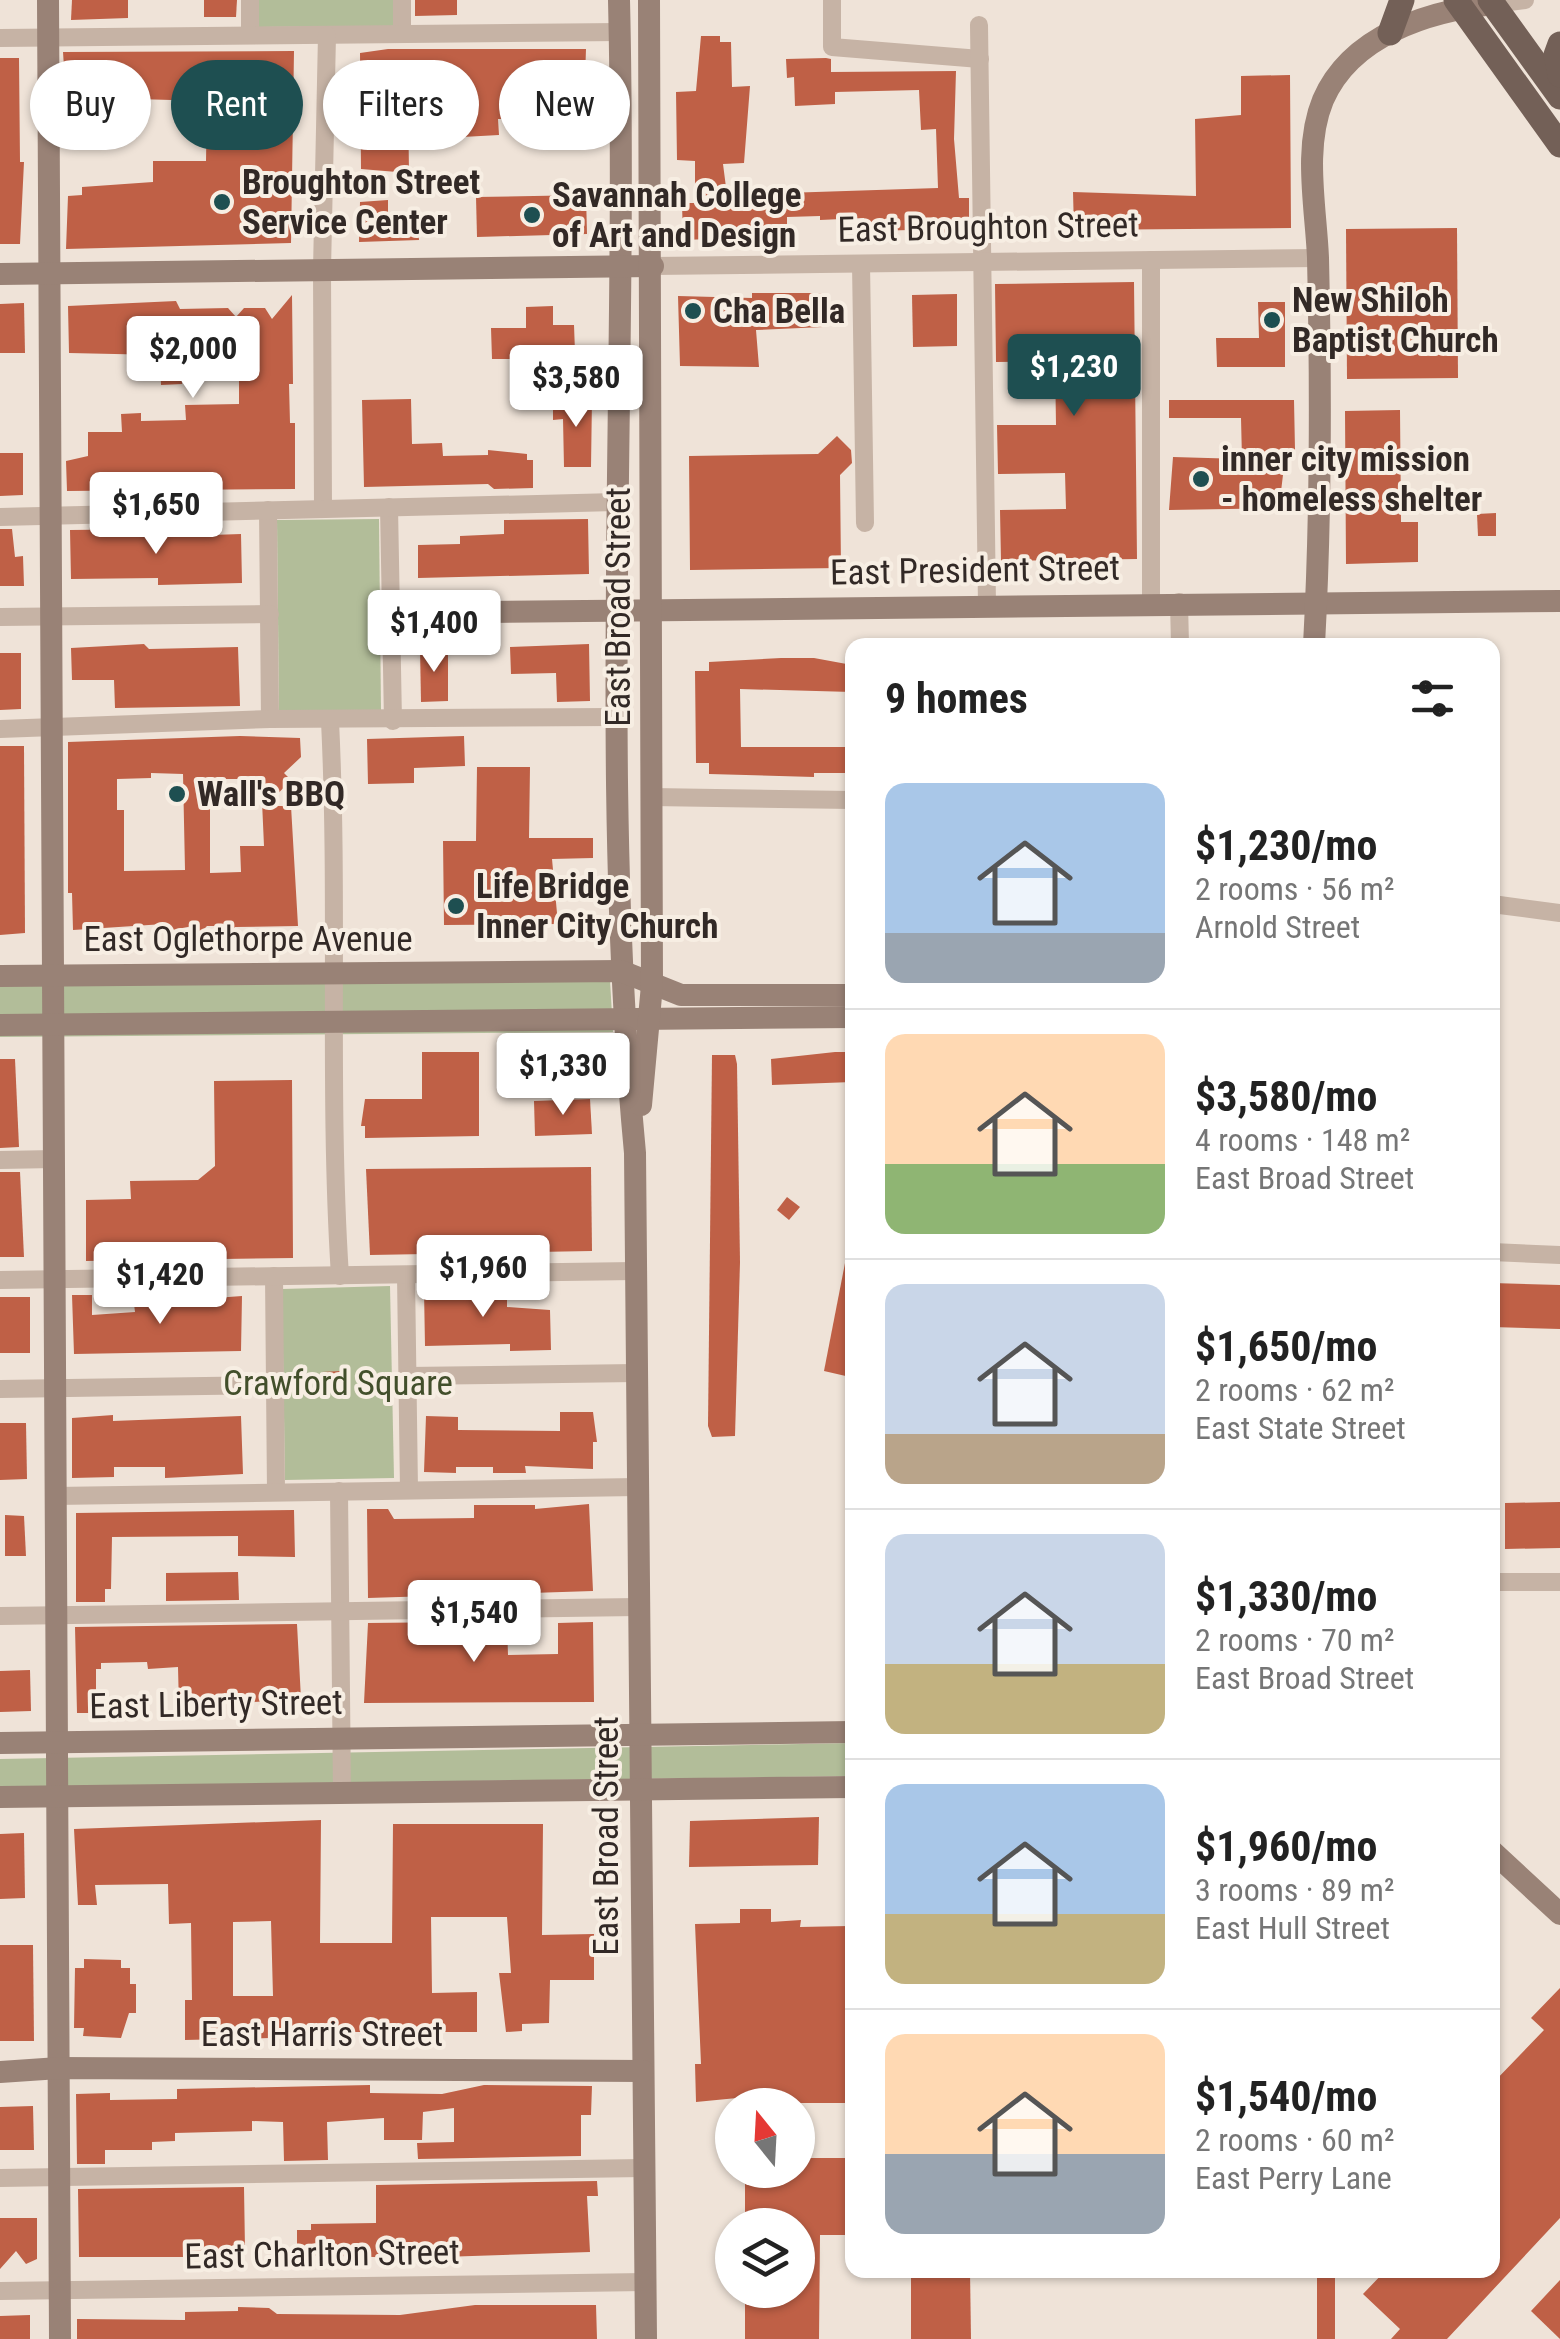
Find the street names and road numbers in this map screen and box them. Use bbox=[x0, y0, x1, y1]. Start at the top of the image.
street label: East Broughton Street bbox=[837, 204, 1139, 251]
street label: East Broad Street bbox=[598, 487, 639, 727]
street label: East President Street bbox=[830, 547, 1120, 594]
street label: East Oglethorpe Avenue bbox=[83, 919, 413, 960]
street label: East Liberty Street bbox=[89, 1682, 343, 1727]
street label: East Broad Street bbox=[586, 1716, 627, 1956]
street label: East Harris Street bbox=[201, 2014, 443, 2055]
street label: East Charlton Street bbox=[184, 2232, 460, 2277]

